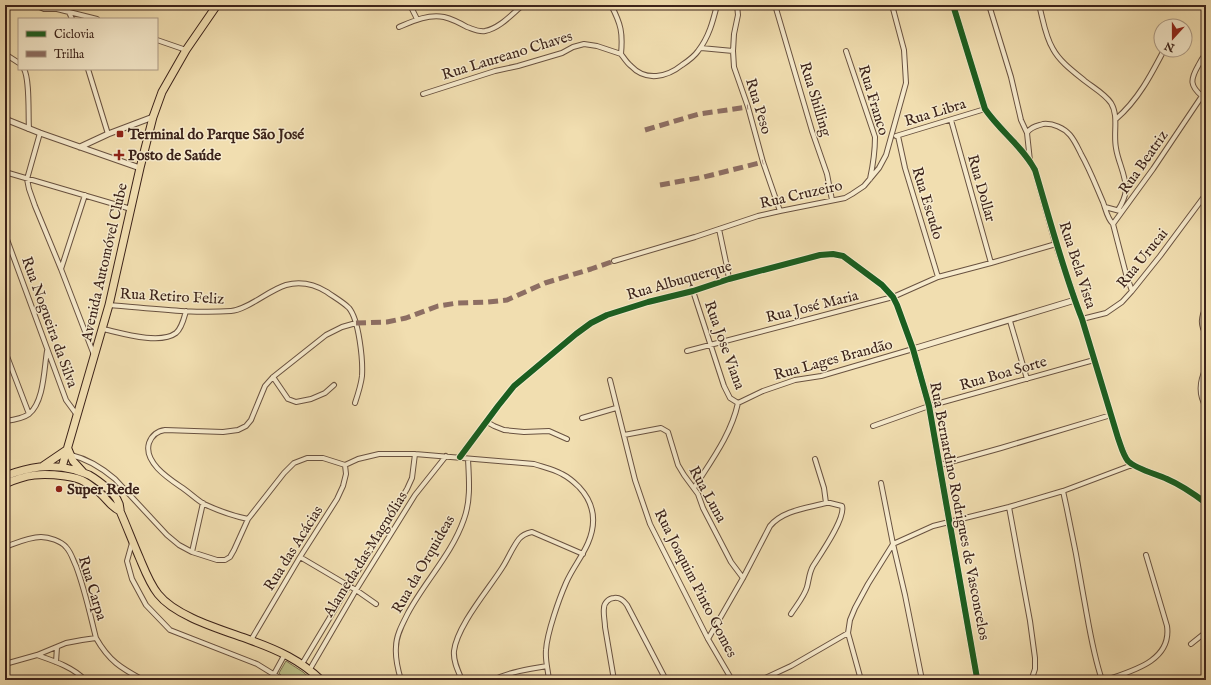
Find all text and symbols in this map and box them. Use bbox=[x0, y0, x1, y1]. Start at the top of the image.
legend bbox=[18, 18, 158, 70]
north arrow bbox=[1153, 18, 1193, 58]
text: Ciclovia bbox=[54, 27, 95, 42]
street label: Rua Laureano Chaves bbox=[439, 27, 575, 84]
text: N bbox=[1162, 38, 1178, 55]
text: Trilha bbox=[54, 47, 85, 62]
street label: Rua Shilling bbox=[795, 60, 836, 140]
street label: Rua Franco bbox=[854, 63, 893, 138]
street label: Rua Peso bbox=[741, 76, 776, 136]
street label: Rua Libra bbox=[902, 94, 969, 131]
place label: Terminal do Parque São José bbox=[127, 125, 304, 144]
street label: Rua Beatriz bbox=[1114, 127, 1172, 198]
marker: Terminal do Parque São José bbox=[115, 129, 125, 139]
place label: Posto de Saúde bbox=[128, 146, 221, 165]
marker: Posto de Saúde bbox=[113, 149, 125, 161]
street label: Rua Dollar bbox=[963, 152, 1000, 224]
street label: Rua Escudo bbox=[907, 165, 948, 242]
street label: Rua Cruzeiro bbox=[758, 176, 844, 213]
street label: Avenida Automóvel Clube bbox=[77, 181, 132, 344]
street label: Rua Bela Vista bbox=[1055, 219, 1101, 312]
street label: Rua Urucai bbox=[1113, 225, 1172, 292]
street label: Rua Nogueira da Silva bbox=[17, 254, 82, 391]
street label: Rua Albuquerque bbox=[624, 256, 734, 305]
street label: Rua Retiro Feliz bbox=[119, 284, 225, 309]
street label: Rua José Maria bbox=[764, 286, 861, 327]
street label: Rua Jose Viana bbox=[700, 298, 750, 393]
street label: Rua Lages Brandão bbox=[772, 335, 895, 384]
street label: Rua Boa Sorte bbox=[957, 352, 1049, 395]
street label: Rua Bernardino Rodrigues de Vasconcelos bbox=[925, 380, 994, 642]
street label: Rua Luna bbox=[684, 463, 731, 526]
place label: Super Rede bbox=[67, 480, 139, 499]
marker: Super Rede bbox=[54, 484, 64, 494]
street label: Alameda das Magnólias bbox=[319, 488, 412, 621]
street label: Rua das Acácias bbox=[260, 502, 327, 595]
street label: Rua Joaquim Pinto Gomes bbox=[650, 506, 741, 661]
street label: Rua da Orquideas bbox=[388, 512, 459, 617]
street label: Rua Carpa bbox=[74, 554, 111, 623]

